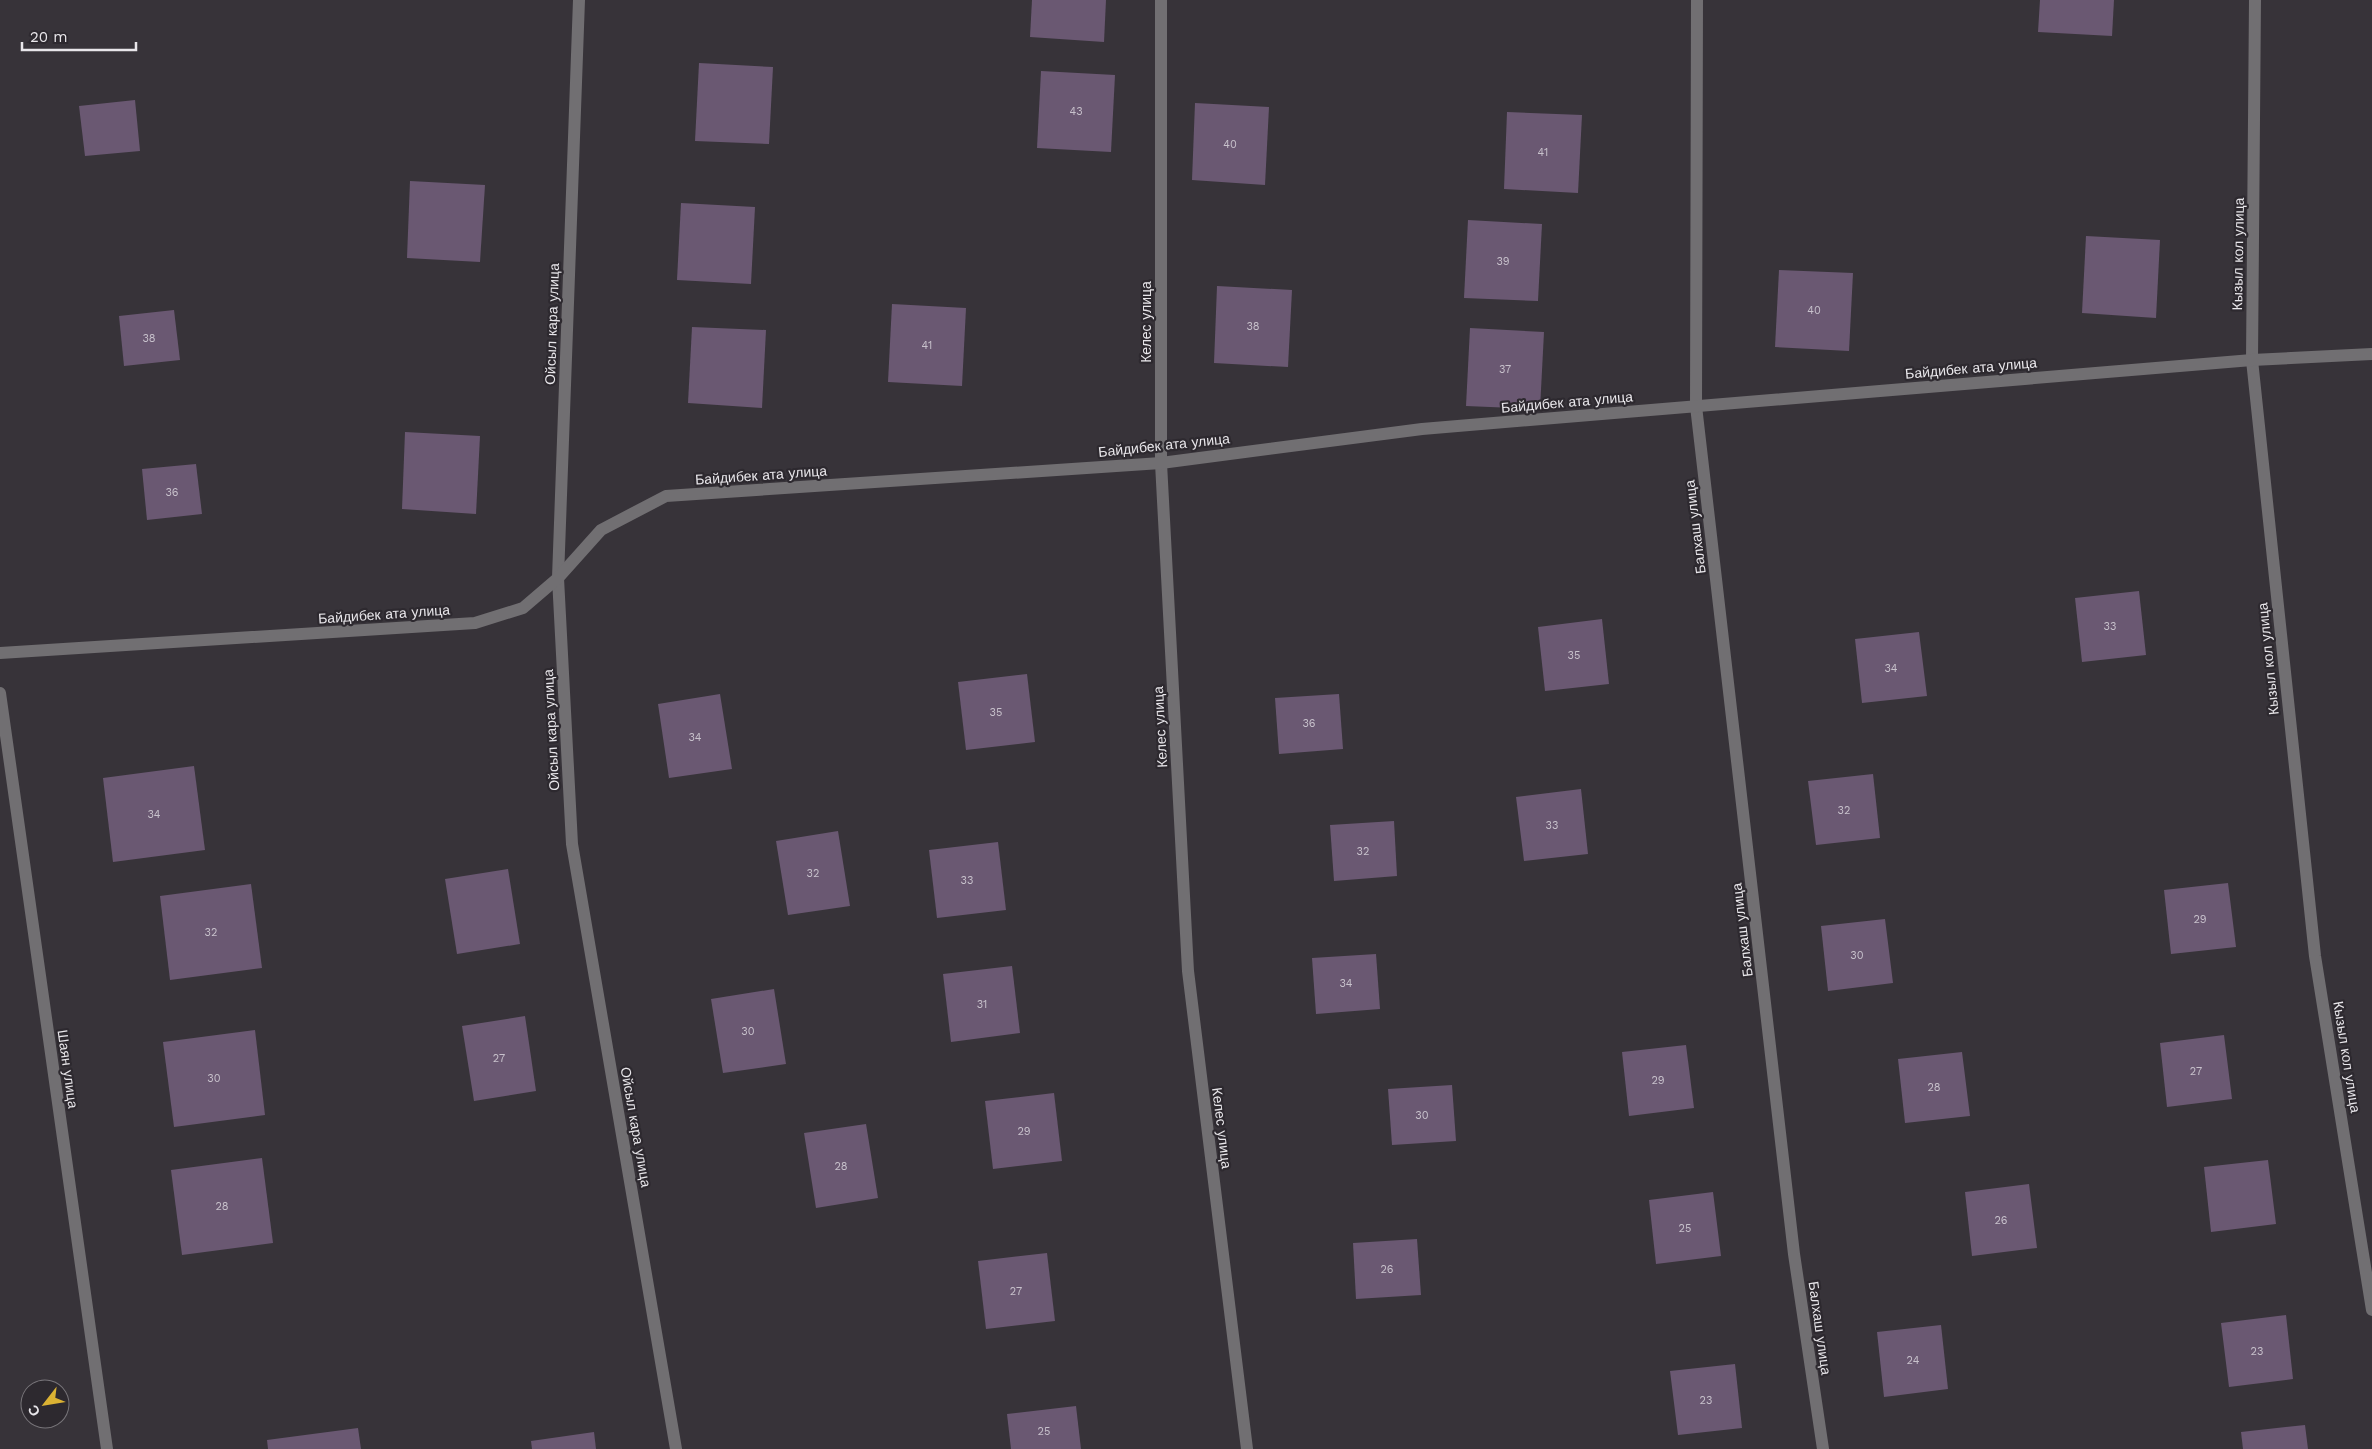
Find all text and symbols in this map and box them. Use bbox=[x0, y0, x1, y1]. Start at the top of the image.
scale bar bbox=[22, 20, 136, 52]
text: 20 m bbox=[30, 28, 68, 46]
house number: 43 bbox=[1069, 105, 1083, 118]
house number: 40 bbox=[1223, 138, 1237, 151]
house number: 41 bbox=[1538, 146, 1548, 159]
street label: Кызыл кол улица bbox=[2229, 197, 2247, 311]
house number: 39 bbox=[1496, 255, 1510, 268]
street label: Ойсыл кара улица bbox=[542, 263, 562, 385]
street label: Келес улица bbox=[1138, 281, 1154, 363]
house number: 40 bbox=[1807, 304, 1821, 317]
house number: 38 bbox=[1246, 320, 1260, 333]
house number: 38 bbox=[142, 332, 156, 345]
house number: 41 bbox=[922, 339, 932, 352]
street label: Байдибек ата улица bbox=[1904, 354, 2038, 382]
house number: 37 bbox=[1499, 363, 1511, 376]
street label: Байдибек ата улица bbox=[1500, 388, 1634, 416]
street label: Байдибек ата улица bbox=[1097, 430, 1231, 460]
street label: Байдибек ата улица bbox=[695, 462, 828, 488]
street label: Балхаш улица bbox=[1681, 479, 1709, 575]
house number: 36 bbox=[165, 486, 179, 499]
street label: Байдибек ата улица bbox=[318, 601, 451, 627]
street label: Кызыл кол улица bbox=[2254, 602, 2282, 716]
house number: 33 bbox=[2104, 620, 2116, 633]
house number: 35 bbox=[1568, 649, 1580, 662]
house number: 34 bbox=[1884, 662, 1898, 675]
street label: Ойсыл кара улица bbox=[540, 669, 562, 791]
street label: Келес улица bbox=[1150, 686, 1170, 768]
house number: 35 bbox=[990, 706, 1002, 719]
house number: 36 bbox=[1302, 717, 1316, 730]
house number: 34 bbox=[688, 731, 702, 744]
house number: 32 bbox=[1838, 804, 1850, 817]
house number: 34 bbox=[147, 808, 161, 821]
house number: 33 bbox=[1546, 819, 1558, 832]
house number: 32 bbox=[1357, 845, 1369, 858]
house number: 32 bbox=[807, 867, 819, 880]
house number: 33 bbox=[961, 874, 973, 887]
street label: Балхаш улица bbox=[1728, 882, 1756, 978]
house number: 29 bbox=[2193, 913, 2207, 926]
house number: 32 bbox=[205, 926, 217, 939]
house number: 30 bbox=[1850, 949, 1864, 962]
house number: 34 bbox=[1339, 977, 1353, 990]
house number: 31 bbox=[977, 998, 987, 1011]
street label: Кызыл кол улица bbox=[2330, 1000, 2364, 1114]
house number: 30 bbox=[741, 1025, 755, 1038]
street label: Шаян улица bbox=[55, 1029, 81, 1110]
house number: 27 bbox=[493, 1052, 505, 1065]
house number: 27 bbox=[2190, 1065, 2202, 1078]
street label: Ойсыл кара улица bbox=[618, 1066, 654, 1189]
house number: 30 bbox=[207, 1072, 221, 1085]
house number: 29 bbox=[1651, 1074, 1665, 1087]
house number: 28 bbox=[1927, 1081, 1941, 1094]
street label: Келес улица bbox=[1209, 1086, 1235, 1170]
house number: 30 bbox=[1415, 1109, 1429, 1122]
house number: 29 bbox=[1017, 1125, 1031, 1138]
house number: 28 bbox=[834, 1160, 848, 1173]
house number: 28 bbox=[215, 1200, 229, 1213]
house number: 26 bbox=[1994, 1214, 2008, 1227]
house number: 25 bbox=[1679, 1222, 1691, 1235]
house number: 26 bbox=[1380, 1263, 1394, 1276]
street label: Балхаш улица bbox=[1806, 1280, 1835, 1376]
house number: 27 bbox=[1010, 1285, 1022, 1298]
house number: 23 bbox=[2251, 1345, 2263, 1358]
house number: 24 bbox=[1907, 1354, 1920, 1367]
north arrow bbox=[20, 1379, 70, 1429]
house number: 23 bbox=[1700, 1394, 1712, 1407]
text: С bbox=[24, 1402, 43, 1419]
house number: 25 bbox=[1038, 1425, 1050, 1438]

